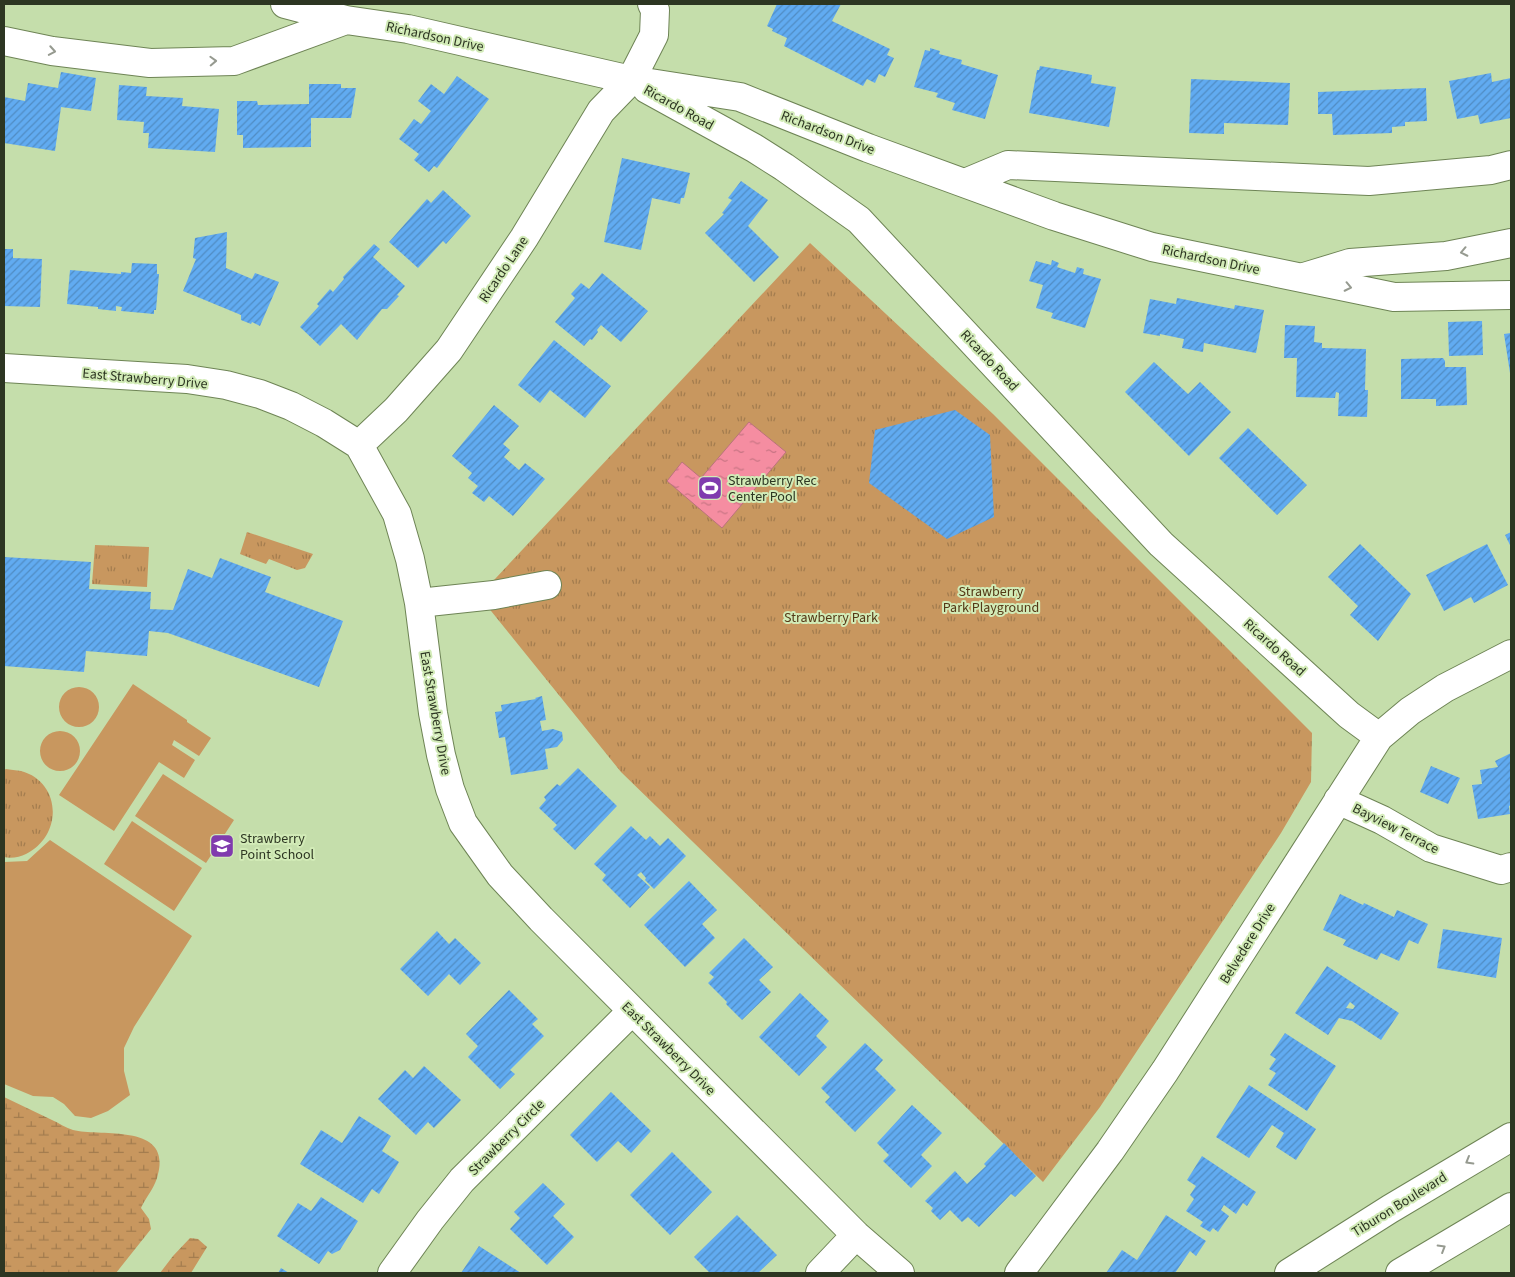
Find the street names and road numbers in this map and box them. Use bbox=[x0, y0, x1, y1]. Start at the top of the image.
street label: Richardson Drive bbox=[384, 17, 485, 57]
street label: Ricardo Road bbox=[640, 80, 717, 135]
street label: Richardson Drive bbox=[778, 106, 878, 160]
street label: Ricardo Lane bbox=[474, 232, 533, 307]
street label: Richardson Drive bbox=[1160, 240, 1261, 280]
street label: Ricardo Road bbox=[955, 325, 1023, 396]
street label: East Strawberry Drive bbox=[82, 364, 208, 394]
street label: Ricardo Road bbox=[1239, 614, 1310, 681]
street label: East Strawberry Drive bbox=[414, 650, 456, 777]
street label: Bayview Terrace bbox=[1349, 798, 1442, 859]
street label: Belvedere Drive bbox=[1215, 899, 1281, 988]
street label: East Strawberry Drive bbox=[617, 997, 720, 1100]
street label: Strawberry Circle bbox=[464, 1095, 549, 1180]
street label: Tiburon Boulevard bbox=[1348, 1168, 1451, 1242]

